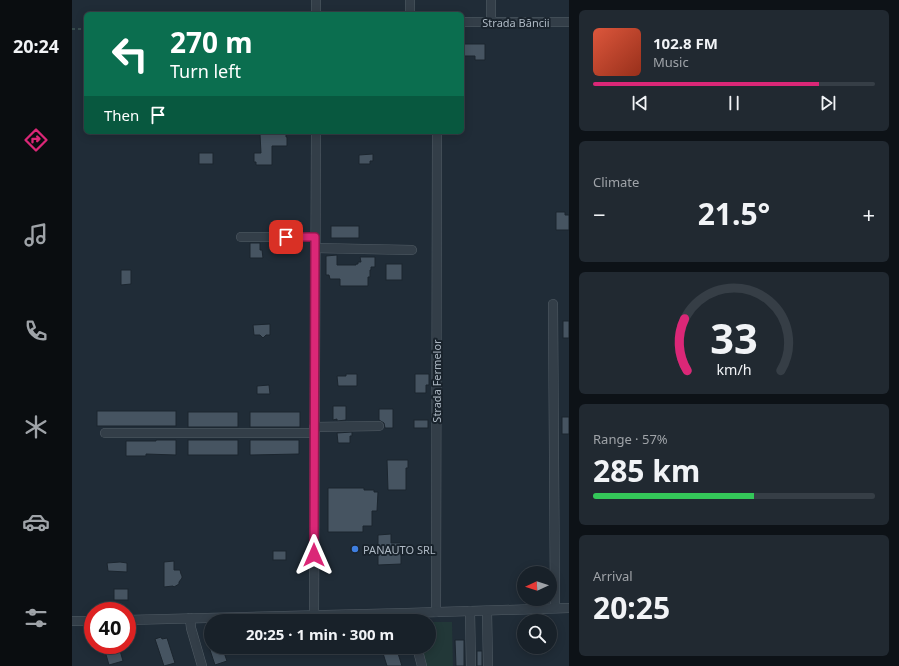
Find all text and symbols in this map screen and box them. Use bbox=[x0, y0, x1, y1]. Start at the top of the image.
street label: Strada Băncii bbox=[482, 15, 550, 30]
text: 270 m bbox=[170, 23, 253, 61]
icon: left bbox=[104, 28, 156, 80]
text: 102.8 FM bbox=[653, 33, 718, 53]
text: 20:24 bbox=[13, 34, 59, 58]
text: Music bbox=[653, 53, 689, 71]
text: Turn left bbox=[170, 59, 241, 83]
icon: previous bbox=[629, 92, 651, 114]
icon: pause bbox=[723, 92, 745, 114]
icon: next bbox=[817, 92, 839, 114]
icon: arrive bbox=[147, 104, 169, 126]
text: Then bbox=[104, 105, 139, 125]
icon: directions bbox=[22, 126, 50, 154]
text: Climate bbox=[593, 173, 639, 191]
text: 21.5° bbox=[698, 193, 770, 234]
text: − bbox=[593, 199, 606, 229]
text: + bbox=[862, 199, 875, 229]
pin bbox=[269, 220, 303, 254]
icon: music bbox=[22, 221, 50, 249]
icon: arrive bbox=[275, 226, 297, 248]
text: 33 bbox=[710, 310, 758, 366]
icon: phone bbox=[22, 317, 50, 345]
street label: Strada Fermelor bbox=[429, 339, 444, 423]
text: km/h bbox=[716, 360, 752, 379]
icon: climate bbox=[22, 413, 50, 441]
text: Range · 57% bbox=[593, 430, 668, 448]
text: 285 km bbox=[593, 450, 700, 491]
icon: car bbox=[22, 508, 50, 536]
position arrow bbox=[293, 534, 335, 576]
place label: PANAUTO SRL bbox=[363, 542, 436, 557]
marker: PANAUTO SRL bbox=[350, 544, 360, 554]
north arrow bbox=[517, 566, 557, 606]
map controls bbox=[517, 566, 557, 654]
text: Arrival bbox=[593, 567, 633, 585]
text: 20:25 bbox=[593, 587, 670, 628]
speed limit sign: 40 bbox=[84, 602, 136, 654]
icon: filters bbox=[22, 604, 50, 632]
button: search bbox=[517, 614, 557, 654]
text: 20:25 · 1 min · 300 m bbox=[246, 624, 394, 644]

